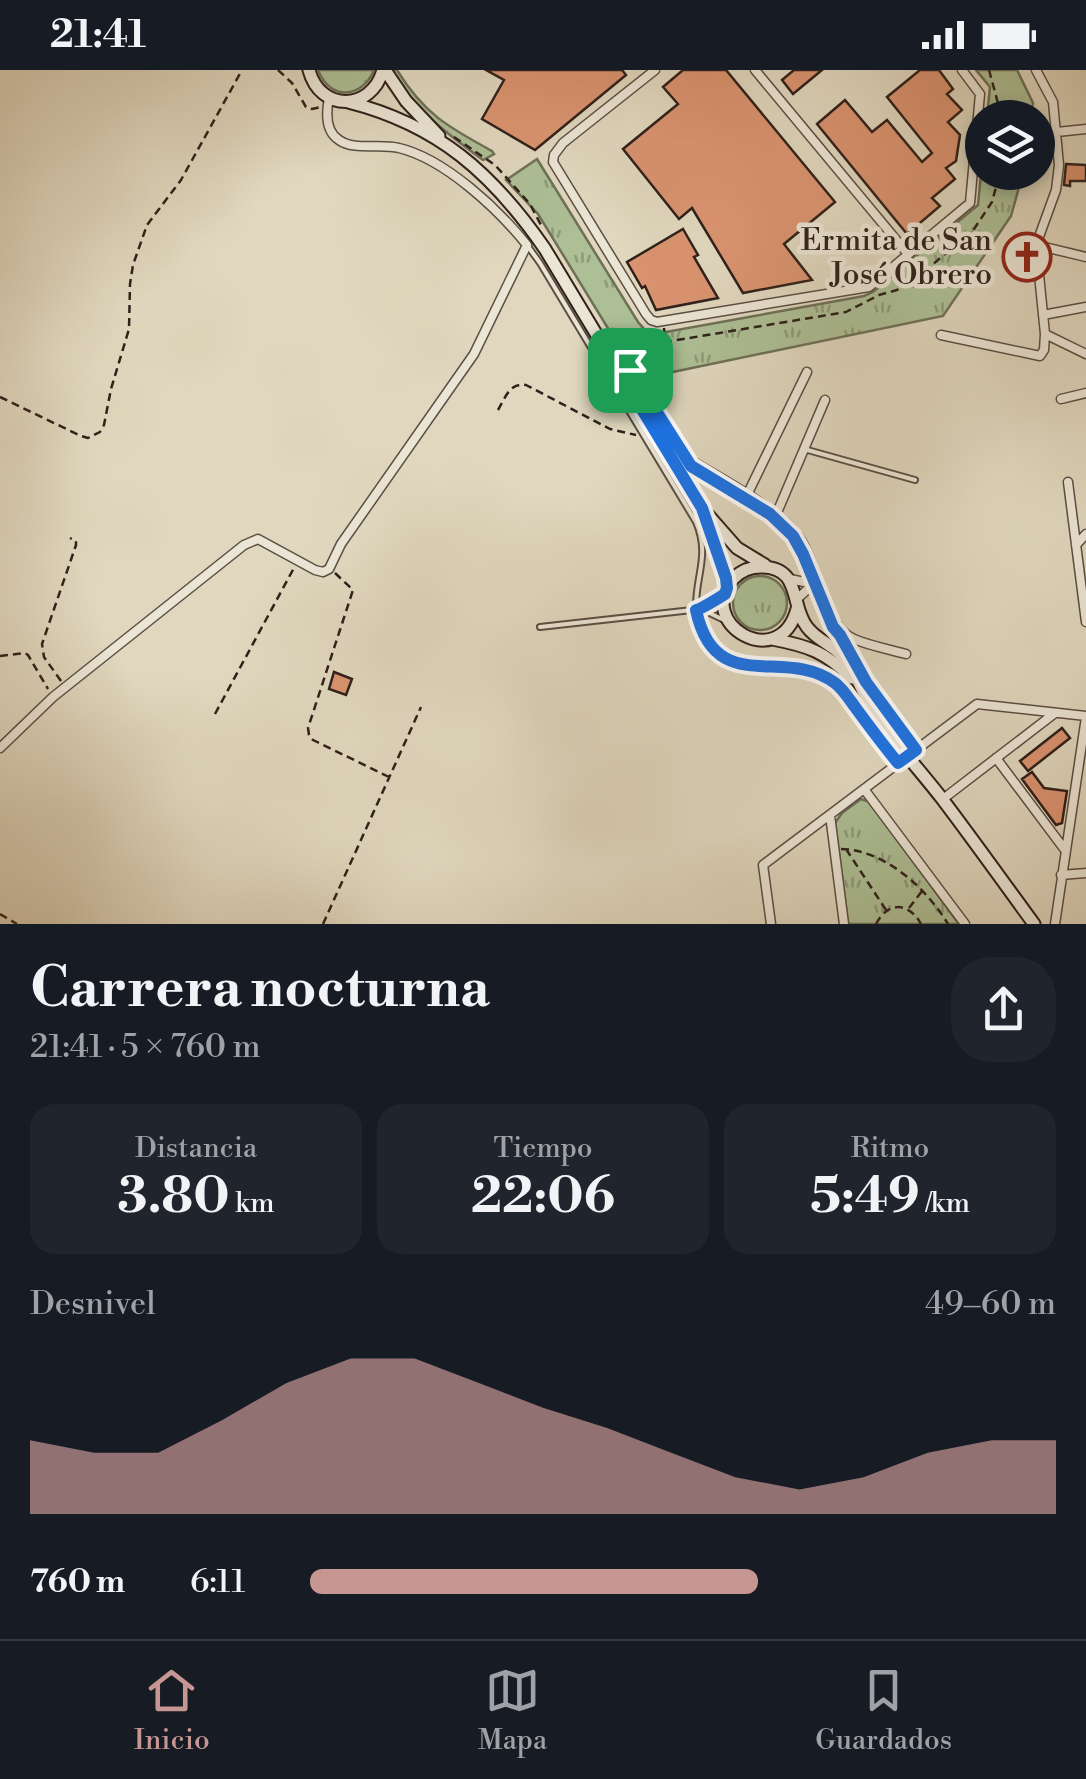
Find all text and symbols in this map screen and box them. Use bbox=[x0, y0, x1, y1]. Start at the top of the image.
text: 21:41 bbox=[50, 12, 146, 59]
map controls bbox=[965, 100, 1055, 190]
button: layers bbox=[965, 100, 1055, 190]
place label: Ermita de San José Obrero bbox=[801, 222, 992, 294]
church icon: Ermita de San José Obrero bbox=[1001, 231, 1053, 283]
pin bbox=[588, 328, 673, 413]
icon: arrive bbox=[603, 343, 658, 398]
text: Carrera nocturna bbox=[30, 955, 490, 1024]
button: share bbox=[951, 957, 1056, 1062]
text: 21:41 · 5 × 760 m bbox=[30, 1027, 261, 1067]
text: Distancia bbox=[135, 1131, 257, 1166]
text: Tiempo bbox=[493, 1131, 593, 1166]
text: Ritmo bbox=[851, 1131, 929, 1166]
text: 3.80 bbox=[118, 1166, 230, 1228]
text: 22:06 bbox=[471, 1166, 615, 1228]
text: 5:49 bbox=[810, 1166, 920, 1228]
text: km bbox=[230, 1186, 274, 1221]
text: /km bbox=[920, 1186, 970, 1221]
text: Desnivel bbox=[30, 1284, 156, 1324]
text: 49–60 m bbox=[925, 1284, 1056, 1324]
text: 760 m bbox=[30, 1562, 125, 1602]
text: 6:11 bbox=[190, 1562, 245, 1602]
tab: Inicio bbox=[134, 1663, 210, 1758]
tab: Mapa bbox=[478, 1663, 547, 1758]
tab: Guardados bbox=[815, 1663, 952, 1758]

